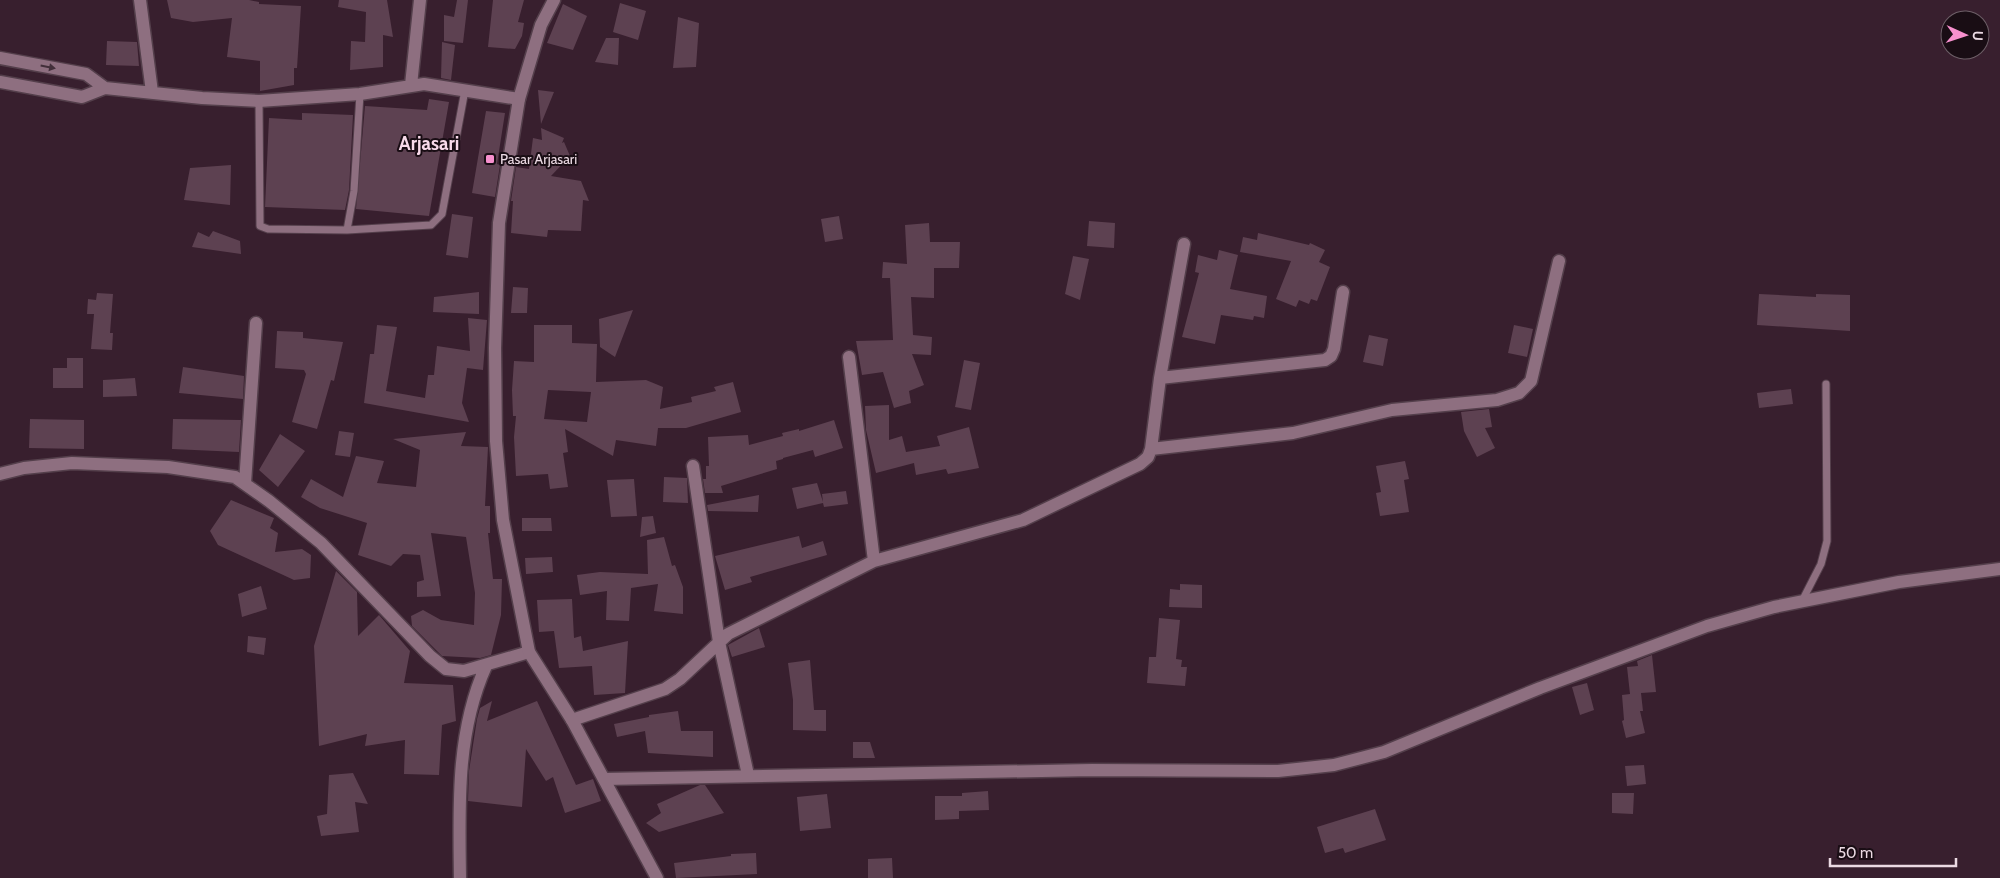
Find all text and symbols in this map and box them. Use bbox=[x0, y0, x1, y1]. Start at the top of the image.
north arrow bbox=[1940, 10, 1990, 60]
text: U bbox=[1969, 30, 1987, 41]
one-way arrow bbox=[40, 63, 56, 71]
district label: Arjasari bbox=[399, 132, 459, 155]
place label: Pasar Arjasari bbox=[500, 150, 577, 168]
marker: Pasar Arjasari bbox=[484, 153, 496, 165]
scale bar bbox=[1830, 836, 1956, 868]
text: 50 m bbox=[1838, 844, 1873, 862]

